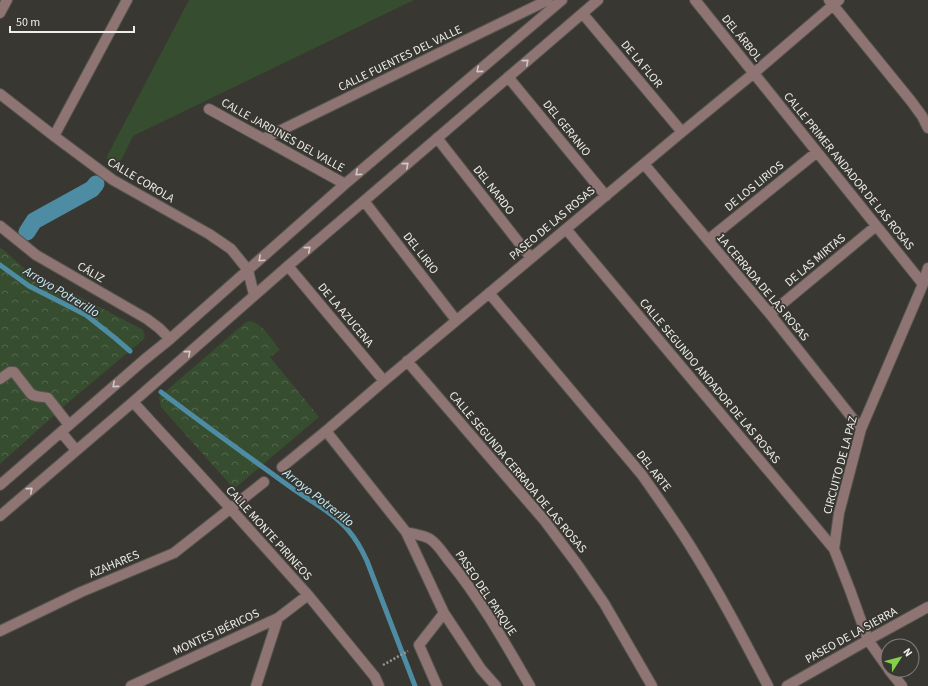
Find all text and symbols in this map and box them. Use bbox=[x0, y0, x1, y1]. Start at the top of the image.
scale bar bbox=[10, 8, 134, 34]
street label: DEL ÁRBOL bbox=[717, 11, 766, 66]
text: 50 m bbox=[16, 14, 40, 31]
street label: CALLE FUENTES DEL VALLE bbox=[336, 21, 465, 96]
street label: DE LA FLOR bbox=[617, 37, 667, 92]
one-way arrow bbox=[522, 59, 529, 66]
one-way arrow bbox=[476, 66, 484, 73]
street label: CALLE PRIMER ANDADOR DE LAS ROSAS bbox=[779, 89, 918, 254]
street label: CALLE JARDINES DEL VALLE bbox=[218, 94, 348, 177]
street label: DEL GERANIO bbox=[539, 97, 595, 160]
street label: CALLE COROLA bbox=[104, 154, 178, 207]
street label: DE LOS LIRIOS bbox=[721, 157, 788, 216]
one-way arrow bbox=[402, 162, 409, 169]
street label: DEL NARDO bbox=[469, 162, 518, 219]
one-way arrow bbox=[356, 168, 363, 175]
street label: PASEO DE LAS ROSAS bbox=[506, 182, 599, 264]
street label: DEL LIRIO bbox=[399, 229, 442, 278]
street label: 1A CERRADA DE LAS ROSAS bbox=[712, 230, 813, 345]
street label: DE LAS MIRTAS bbox=[781, 230, 849, 291]
one-way arrow bbox=[303, 247, 310, 254]
one-way arrow bbox=[258, 254, 266, 261]
street label: CÁLIZ bbox=[74, 258, 107, 287]
water label: Arroyo Potrerillo bbox=[19, 261, 103, 322]
street label: DE LA AZUCENA bbox=[314, 280, 378, 351]
street label: CALLE SEGUNDO ANDADOR DE LAS ROSAS bbox=[635, 295, 784, 468]
one-way arrow bbox=[184, 350, 191, 357]
one-way arrow bbox=[112, 381, 120, 388]
street label: CALLE SEGUNDA CERRADA DE LAS ROSAS bbox=[445, 388, 590, 557]
street label: CIRCUITO DE LA PAZ bbox=[819, 414, 862, 516]
street label: DEL ARTE bbox=[632, 447, 675, 495]
water label: Arroyo Potrerillo bbox=[278, 464, 358, 532]
street label: CALLE MONTE PIRINEOS bbox=[222, 482, 316, 584]
one-way arrow bbox=[25, 488, 32, 495]
street label: AZAHARES bbox=[86, 546, 142, 583]
street label: PASEO DEL PARQUE bbox=[451, 547, 520, 639]
street label: PASEO DE LA SIERRA bbox=[802, 603, 901, 668]
street label: MONTES IBÉRICOS bbox=[170, 605, 262, 660]
north arrow bbox=[880, 638, 920, 678]
text: N bbox=[899, 645, 916, 660]

